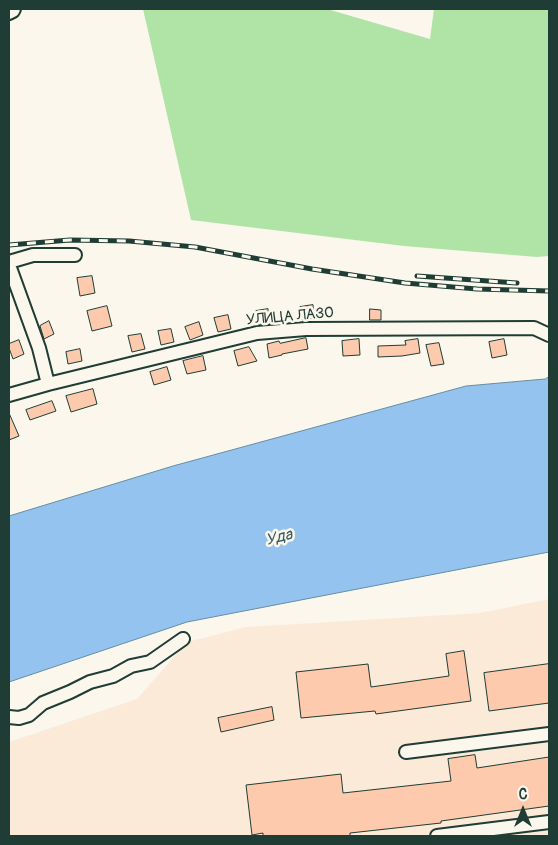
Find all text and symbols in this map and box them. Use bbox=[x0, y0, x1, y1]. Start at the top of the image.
street label: УЛИЦА ЛАЗО bbox=[245, 304, 335, 330]
water label: Уда bbox=[264, 526, 294, 550]
north arrow bbox=[498, 785, 548, 835]
text: С bbox=[519, 786, 527, 803]

